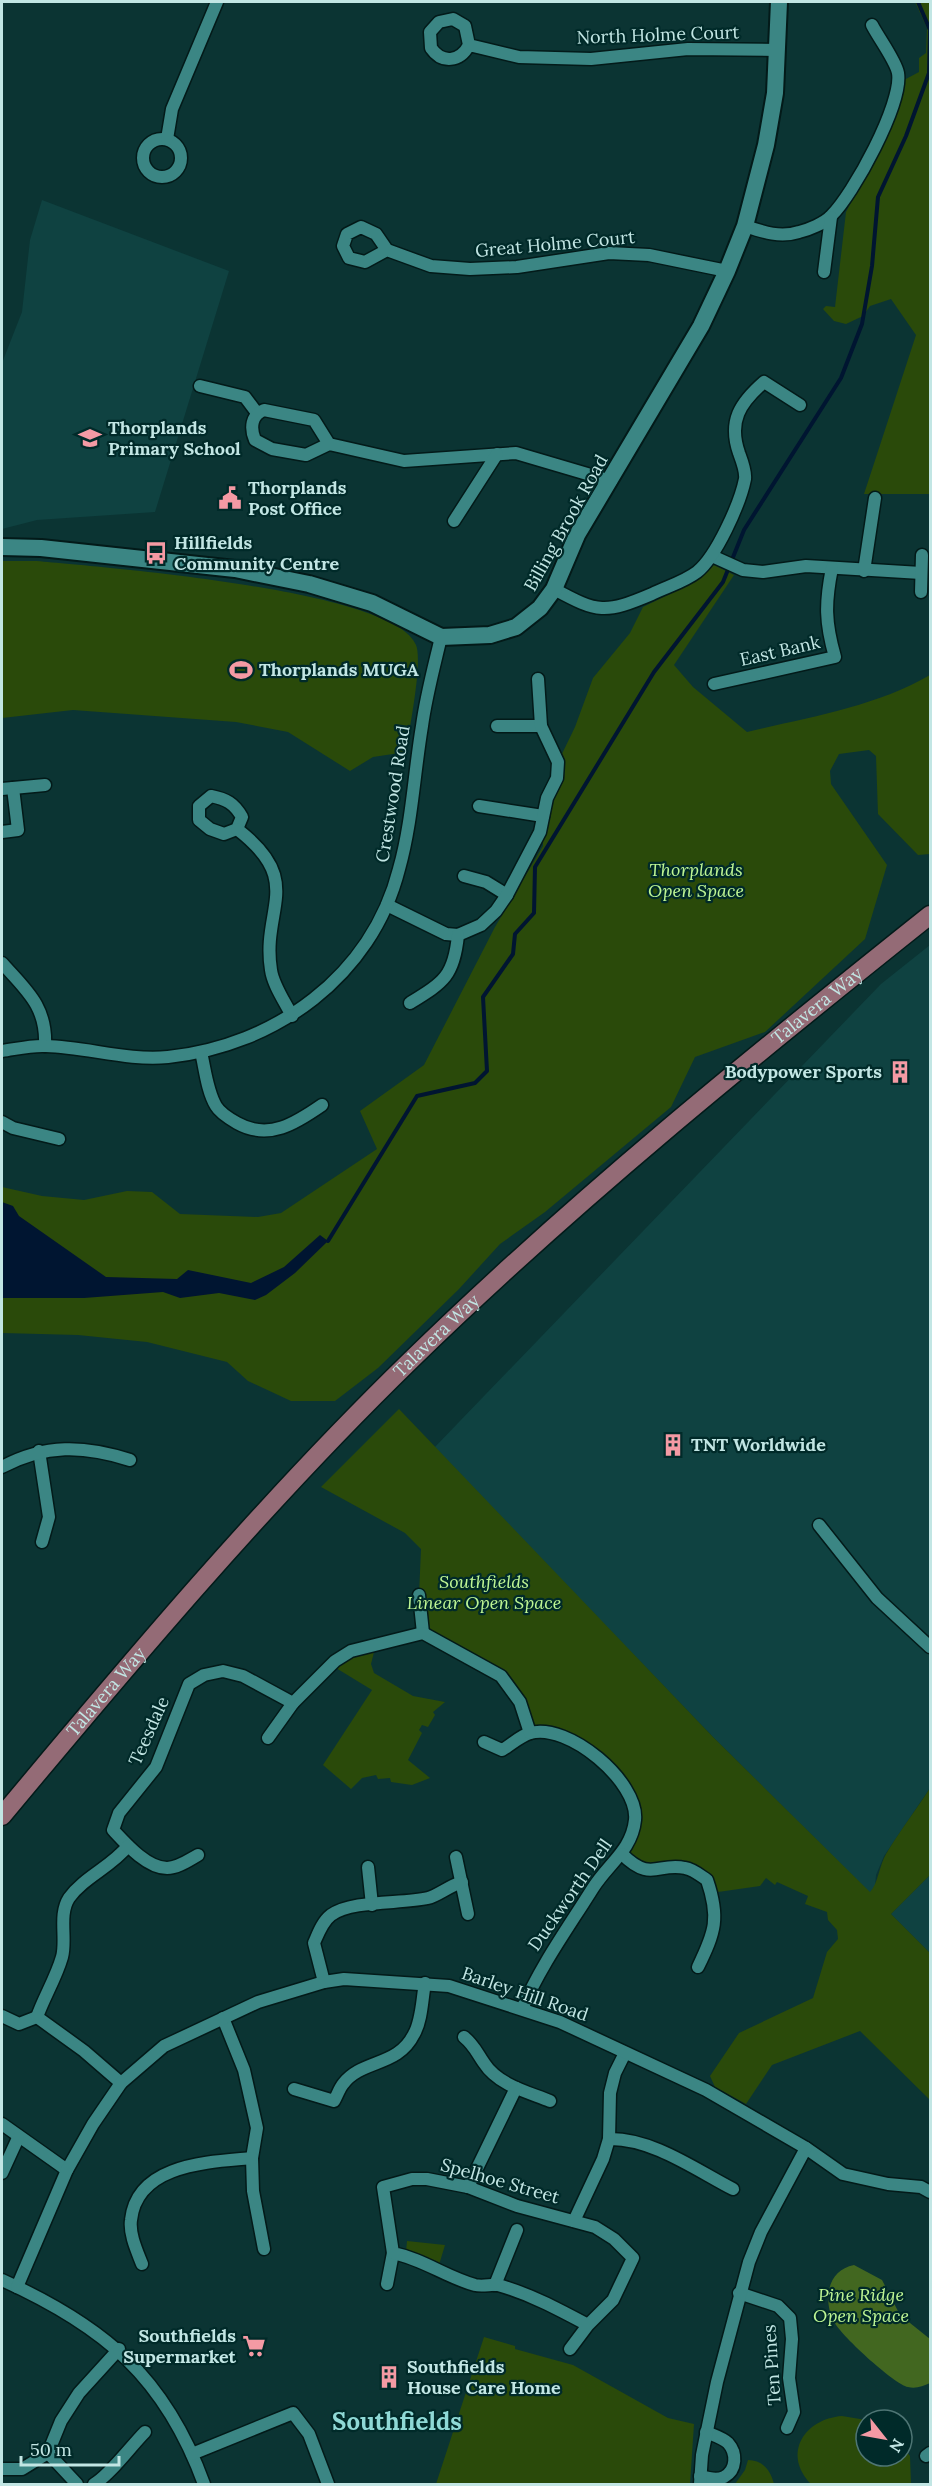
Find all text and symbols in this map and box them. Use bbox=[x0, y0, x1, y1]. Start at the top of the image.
street label: North Holme Court bbox=[576, 20, 740, 49]
street label: Great Holme Court bbox=[474, 225, 636, 262]
place label: Thorplands Primary School bbox=[108, 416, 241, 460]
school or university icon: Thorplands Primary School bbox=[77, 425, 103, 451]
street label: Billing Brook Road bbox=[519, 450, 613, 595]
place label: Thorplands Post Office bbox=[248, 476, 347, 520]
public building icon: Thorplands Post Office bbox=[217, 485, 243, 511]
place label: Hillfields Community Centre bbox=[174, 531, 339, 575]
bus stop icon: Hillfields Community Centre bbox=[143, 540, 169, 566]
street label: East Bank bbox=[738, 630, 823, 671]
sports icon: Thorplands MUGA bbox=[228, 657, 254, 683]
place label: Thorplands MUGA bbox=[259, 658, 419, 681]
street label: Crestwood Road bbox=[370, 724, 415, 864]
park label: Thorplands Open Space bbox=[648, 858, 744, 902]
street label: Talavera Way bbox=[767, 961, 867, 1049]
building icon: Bodypower Sports bbox=[887, 1059, 913, 1085]
place label: Bodypower Sports bbox=[725, 1060, 882, 1083]
street label: Talavera Way bbox=[388, 1288, 484, 1382]
building icon: TNT Worldwide bbox=[660, 1432, 686, 1458]
place label: TNT Worldwide bbox=[691, 1433, 826, 1456]
park label: Southfields Linear Open Space bbox=[407, 1570, 561, 1614]
street label: Talavera Way bbox=[61, 1642, 151, 1741]
street label: Teesdale bbox=[123, 1693, 174, 1769]
street label: Duckworth Dell bbox=[522, 1834, 617, 1955]
street label: Barley Hill Road bbox=[459, 1961, 592, 2026]
street label: Spelhoe Street bbox=[438, 2153, 562, 2208]
park label: Pine Ridge Open Space bbox=[813, 2283, 909, 2327]
place label: Southfields Supermarket bbox=[123, 2324, 237, 2368]
street label: Ten Pines bbox=[757, 2324, 786, 2406]
supermarket icon: Southfields Supermarket bbox=[241, 2333, 267, 2359]
place label: Southfields House Care Home bbox=[407, 2355, 561, 2399]
building icon: Southfields House Care Home bbox=[376, 2364, 402, 2390]
district label: Southfields bbox=[332, 2406, 462, 2437]
north arrow bbox=[854, 2408, 914, 2468]
scale bar bbox=[21, 2429, 118, 2467]
text: N bbox=[885, 2435, 909, 2456]
text: 50 m bbox=[30, 2438, 72, 2461]

